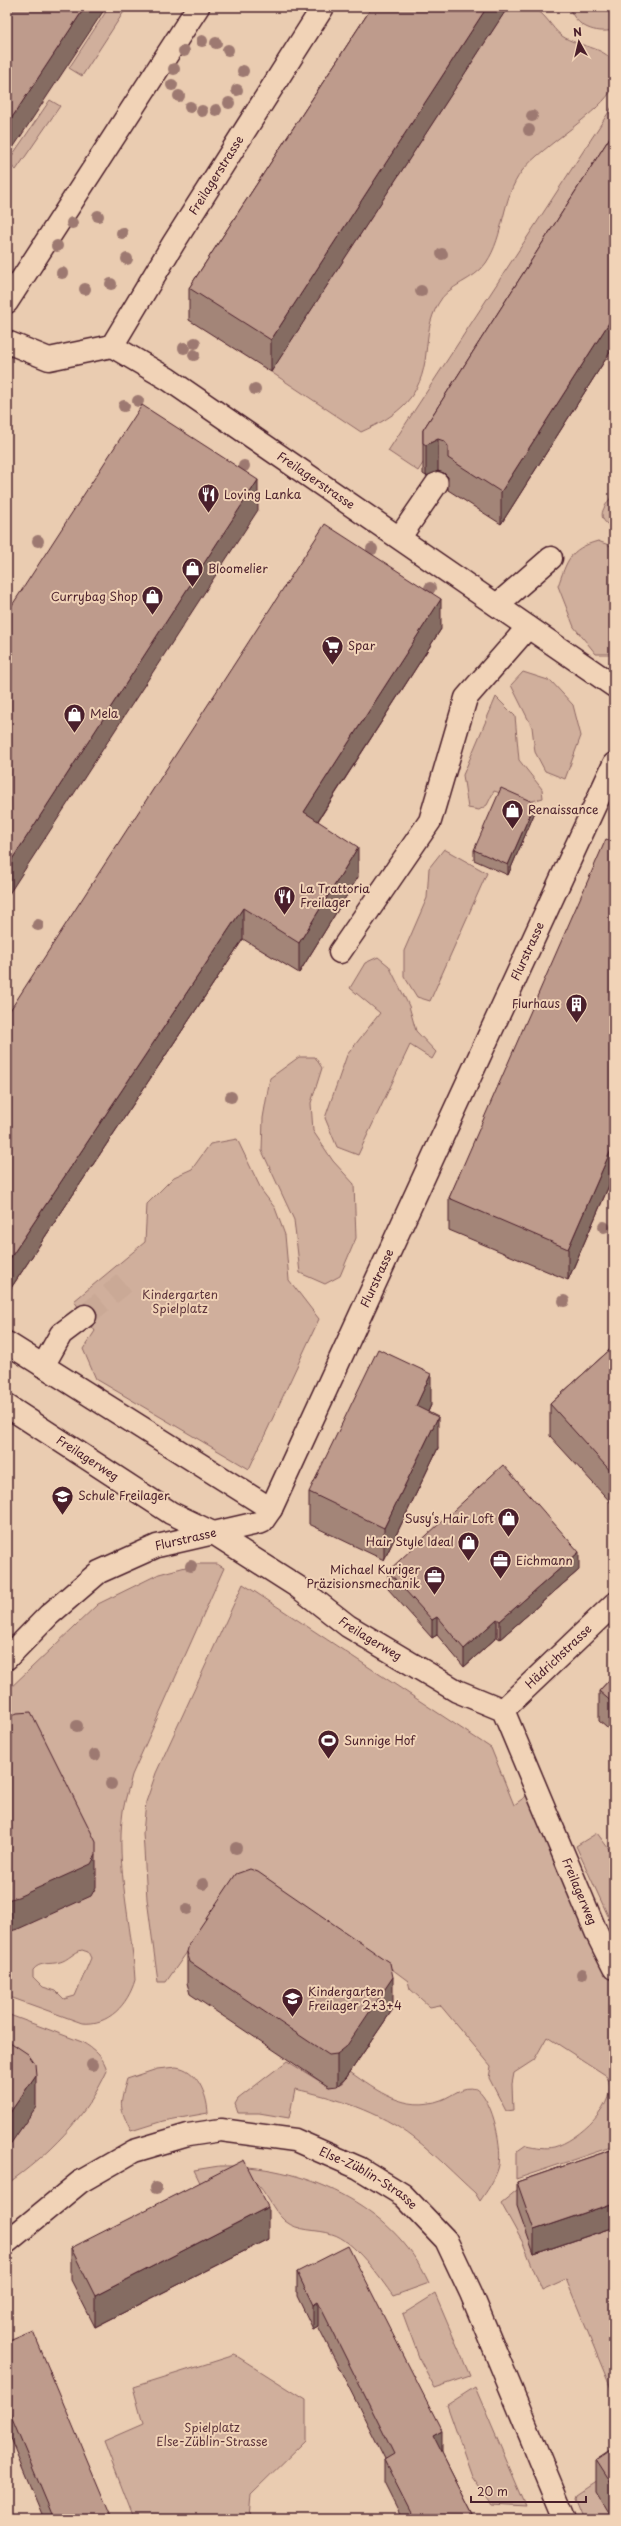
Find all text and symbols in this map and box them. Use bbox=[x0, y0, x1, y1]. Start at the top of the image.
north arrow bbox=[559, 22, 599, 62]
text: N bbox=[572, 23, 583, 41]
street label: Freilagerstrasse bbox=[184, 132, 247, 218]
street label: Freilagerstrasse bbox=[274, 447, 359, 513]
restaurant icon: Loving Lanka bbox=[195, 482, 221, 515]
place label: Loving Lanka bbox=[224, 485, 302, 503]
shop icon: Bloomelier bbox=[179, 556, 205, 589]
place label: Bloomelier bbox=[208, 559, 268, 577]
shop icon: Currybag Shop bbox=[140, 584, 166, 617]
place label: Currybag Shop bbox=[51, 587, 138, 605]
supermarket icon: Spar bbox=[320, 633, 346, 666]
place label: Spar bbox=[348, 636, 376, 654]
shop icon: Mela bbox=[61, 701, 87, 734]
place label: Mela bbox=[90, 704, 119, 722]
shop icon: Renaissance bbox=[500, 797, 526, 830]
place label: Renaissance bbox=[528, 800, 599, 818]
place label: La Trattoria Freilager bbox=[300, 879, 370, 911]
restaurant icon: La Trattoria Freilager bbox=[272, 883, 298, 916]
street label: Flurstrasse bbox=[506, 919, 548, 983]
building icon: Flurhaus bbox=[563, 991, 589, 1024]
place label: Flurhaus bbox=[512, 994, 561, 1012]
street label: Flurstrasse bbox=[355, 1246, 398, 1310]
park label: Kindergarten Spielplatz bbox=[142, 1285, 218, 1317]
street label: Freilagerweg bbox=[53, 1431, 123, 1485]
school or university icon: Schule Freilager bbox=[50, 1483, 76, 1516]
place label: Schule Freilager bbox=[78, 1486, 170, 1504]
shop icon: Susy‘s Hair Loft bbox=[496, 1506, 522, 1539]
place label: Susy‘s Hair Loft bbox=[405, 1509, 494, 1527]
street label: Flurstrasse bbox=[153, 1523, 218, 1554]
shop icon: Hair Style Ideal bbox=[456, 1529, 482, 1562]
place label: Hair Style Ideal bbox=[366, 1532, 454, 1550]
office icon: Eichmann bbox=[488, 1548, 514, 1581]
place label: Eichmann bbox=[516, 1551, 573, 1569]
place label: Michael Kuriger Präzisionsmechanik bbox=[307, 1560, 420, 1592]
office icon: Michael Kuriger Präzisionsmechanik bbox=[422, 1564, 448, 1597]
street label: Freilagerweg bbox=[335, 1612, 406, 1664]
street label: Hädrichstrasse bbox=[521, 1620, 595, 1692]
sports icon: Sunnige Hof bbox=[316, 1728, 342, 1761]
place label: Sunnige Hof bbox=[344, 1731, 416, 1749]
street label: Freilagerweg bbox=[558, 1855, 602, 1928]
place label: Kindergarten Freilager 2+3+4 bbox=[308, 1982, 402, 2014]
school or university icon: Kindergarten Freilager 2+3+4 bbox=[279, 1986, 305, 2019]
street label: Else-Züblin-Strasse bbox=[317, 2142, 422, 2213]
park label: Spielplatz Else-Züblin-Strasse bbox=[156, 2418, 268, 2450]
scale bar bbox=[471, 2478, 586, 2504]
text: 20 m bbox=[477, 2482, 508, 2500]

